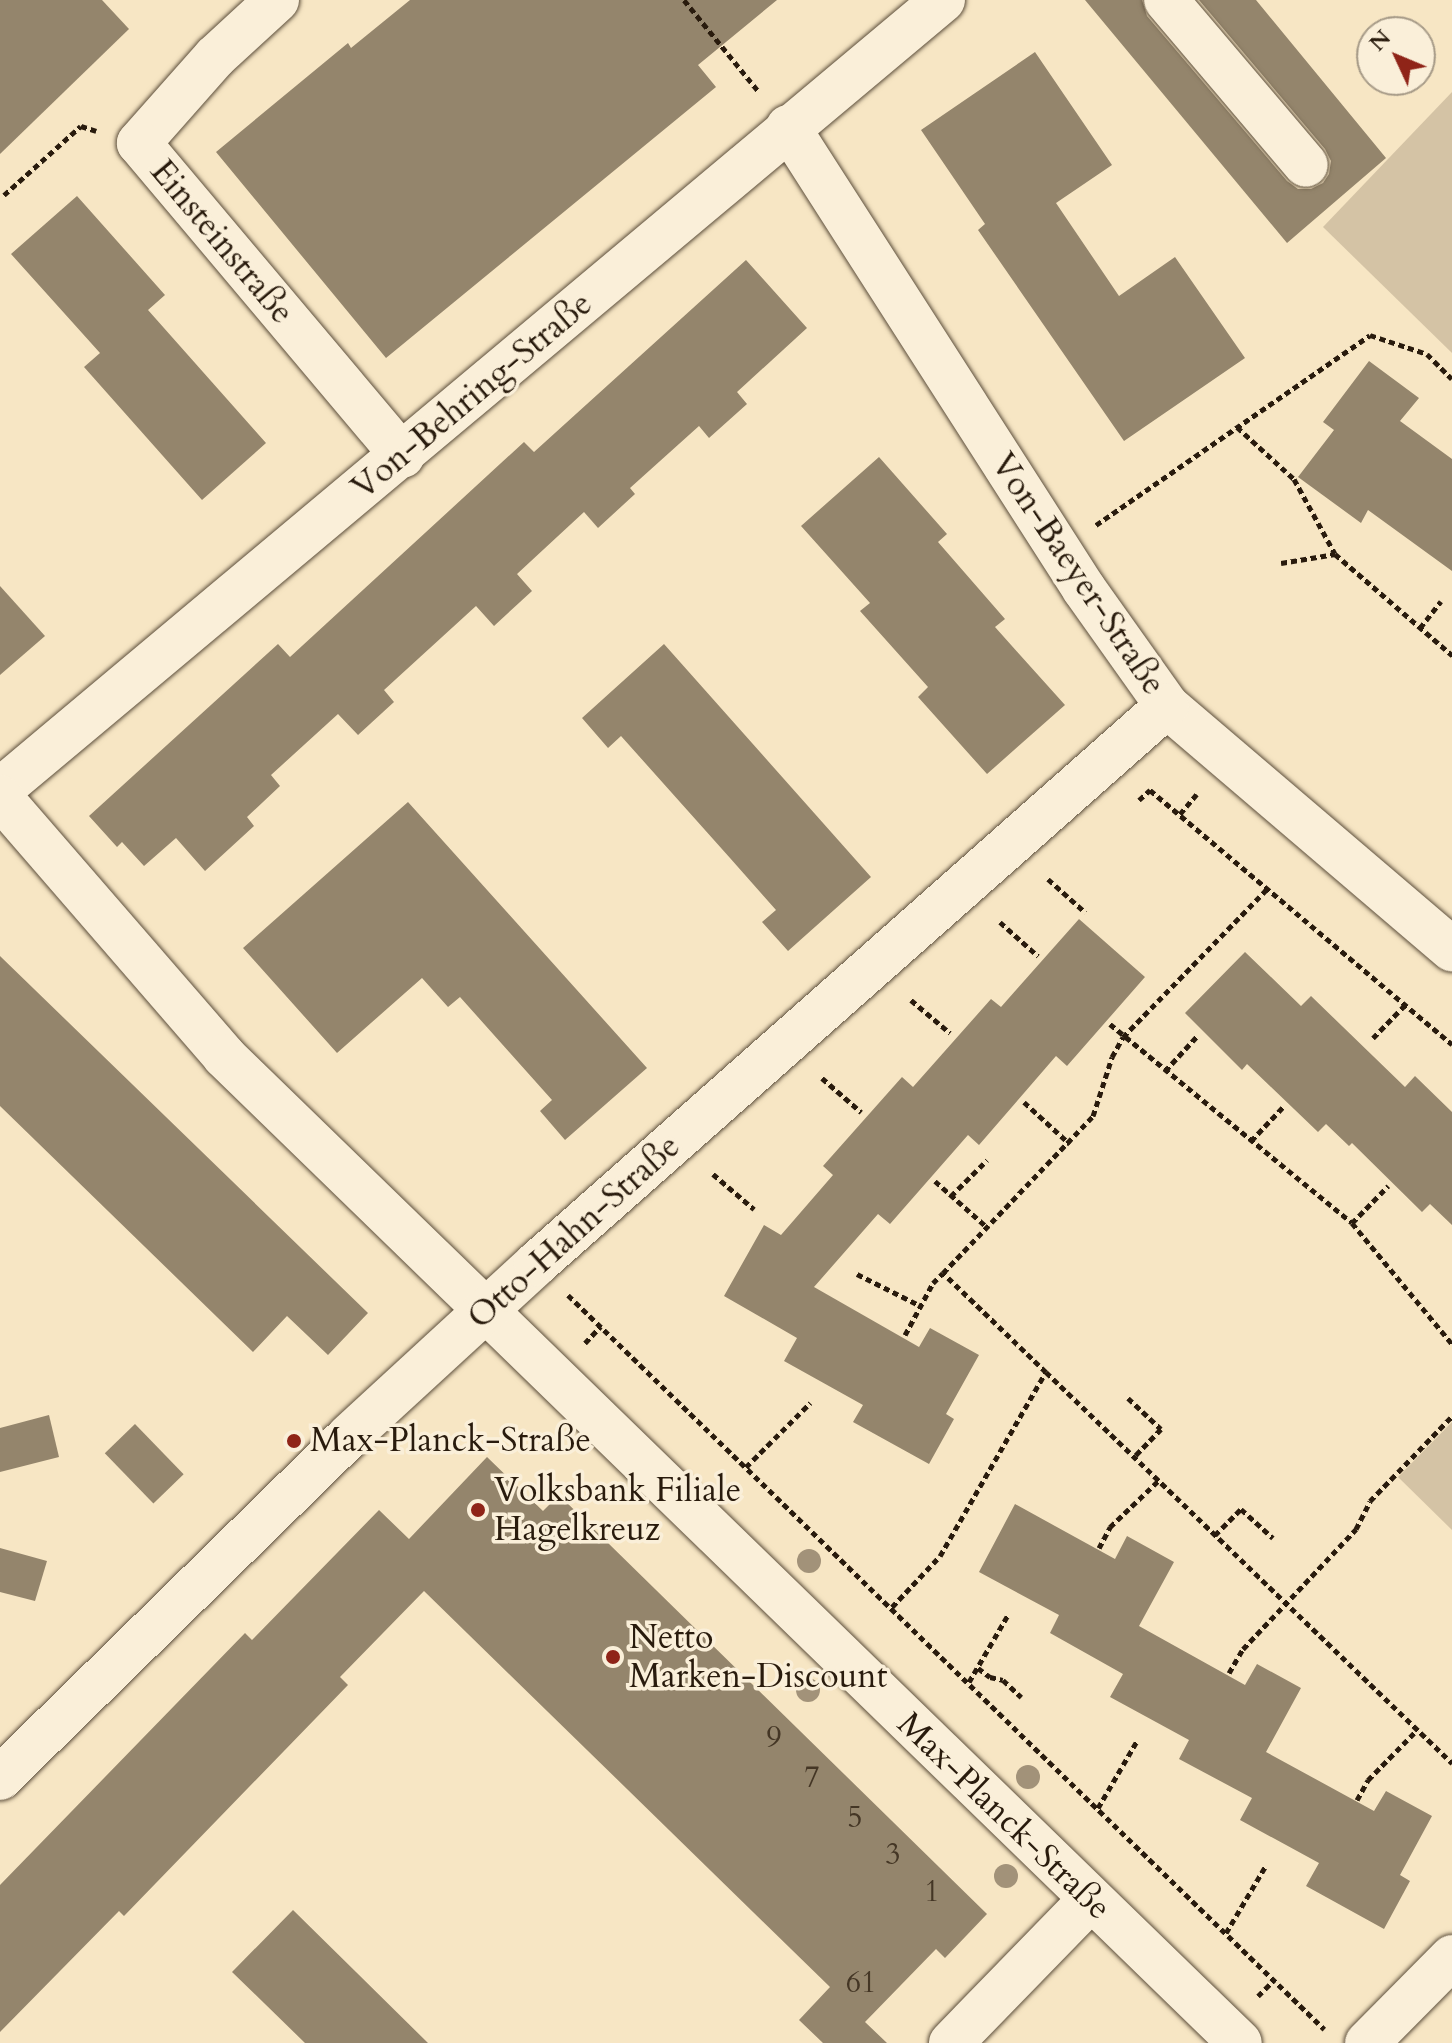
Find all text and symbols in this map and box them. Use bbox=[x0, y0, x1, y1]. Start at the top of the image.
north arrow bbox=[1356, 16, 1436, 96]
text: N bbox=[1363, 23, 1398, 58]
street label: Einsteinstraße bbox=[142, 152, 302, 332]
street label: Von-Behring-Straße bbox=[344, 284, 600, 508]
street label: Von-Baeyer-Straße bbox=[982, 445, 1174, 703]
street label: Otto-Hahn-Straße bbox=[460, 1126, 688, 1338]
place label: Max-Planck-Straße bbox=[310, 1421, 591, 1461]
marker: Max-Planck-Straße bbox=[285, 1432, 303, 1450]
place label: Volksbank Filiale Hagelkreuz bbox=[494, 1470, 741, 1550]
marker: Volksbank Filiale Hagelkreuz bbox=[469, 1501, 487, 1519]
place label: Netto Marken-Discount bbox=[629, 1617, 887, 1696]
marker: Netto Marken-Discount bbox=[604, 1648, 622, 1666]
street label: Max-Planck-Straße bbox=[889, 1704, 1119, 1928]
house number: 9 bbox=[766, 1720, 782, 1756]
house number: 7 bbox=[804, 1760, 820, 1796]
house number: 5 bbox=[847, 1800, 863, 1836]
house number: 3 bbox=[885, 1837, 901, 1873]
house number: 1 bbox=[924, 1874, 940, 1910]
house number: 61 bbox=[846, 1965, 876, 2001]

